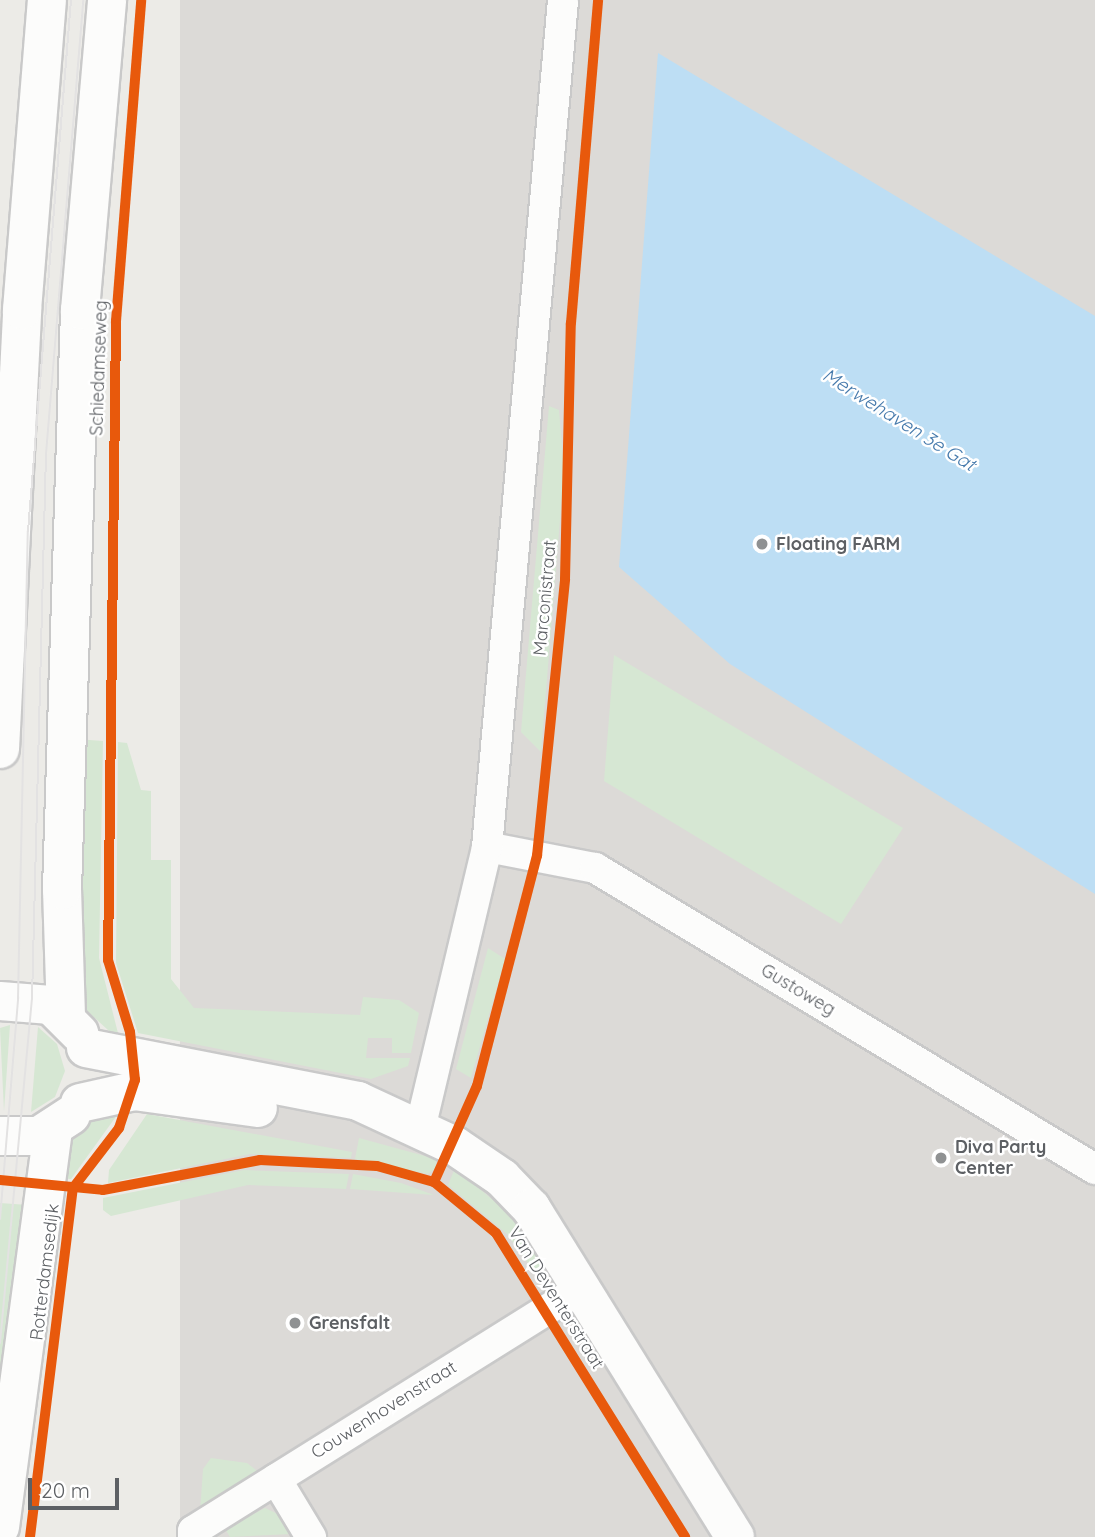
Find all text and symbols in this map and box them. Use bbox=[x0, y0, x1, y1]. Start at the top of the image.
street label: Schiedamseweg bbox=[86, 300, 112, 436]
water label: Merwehaven 3e Gat bbox=[818, 364, 980, 476]
place label: Floating FARM bbox=[776, 533, 900, 555]
marker: Floating FARM bbox=[754, 536, 770, 552]
street label: Marconistraat bbox=[529, 539, 561, 657]
street label: Gustoweg bbox=[757, 959, 839, 1021]
place label: Diva Party Center bbox=[955, 1137, 1046, 1180]
marker: Diva Party Center bbox=[933, 1150, 949, 1166]
street label: Rotterdamsedijk bbox=[26, 1202, 64, 1342]
street label: Van Deventerstraat bbox=[503, 1223, 609, 1373]
place label: Grensfalt bbox=[309, 1312, 390, 1334]
marker: Grensfalt bbox=[287, 1315, 303, 1331]
street label: Couwenhovenstraat bbox=[307, 1357, 461, 1463]
scale bar bbox=[32, 1464, 122, 1508]
text: 20 m bbox=[41, 1477, 90, 1503]

